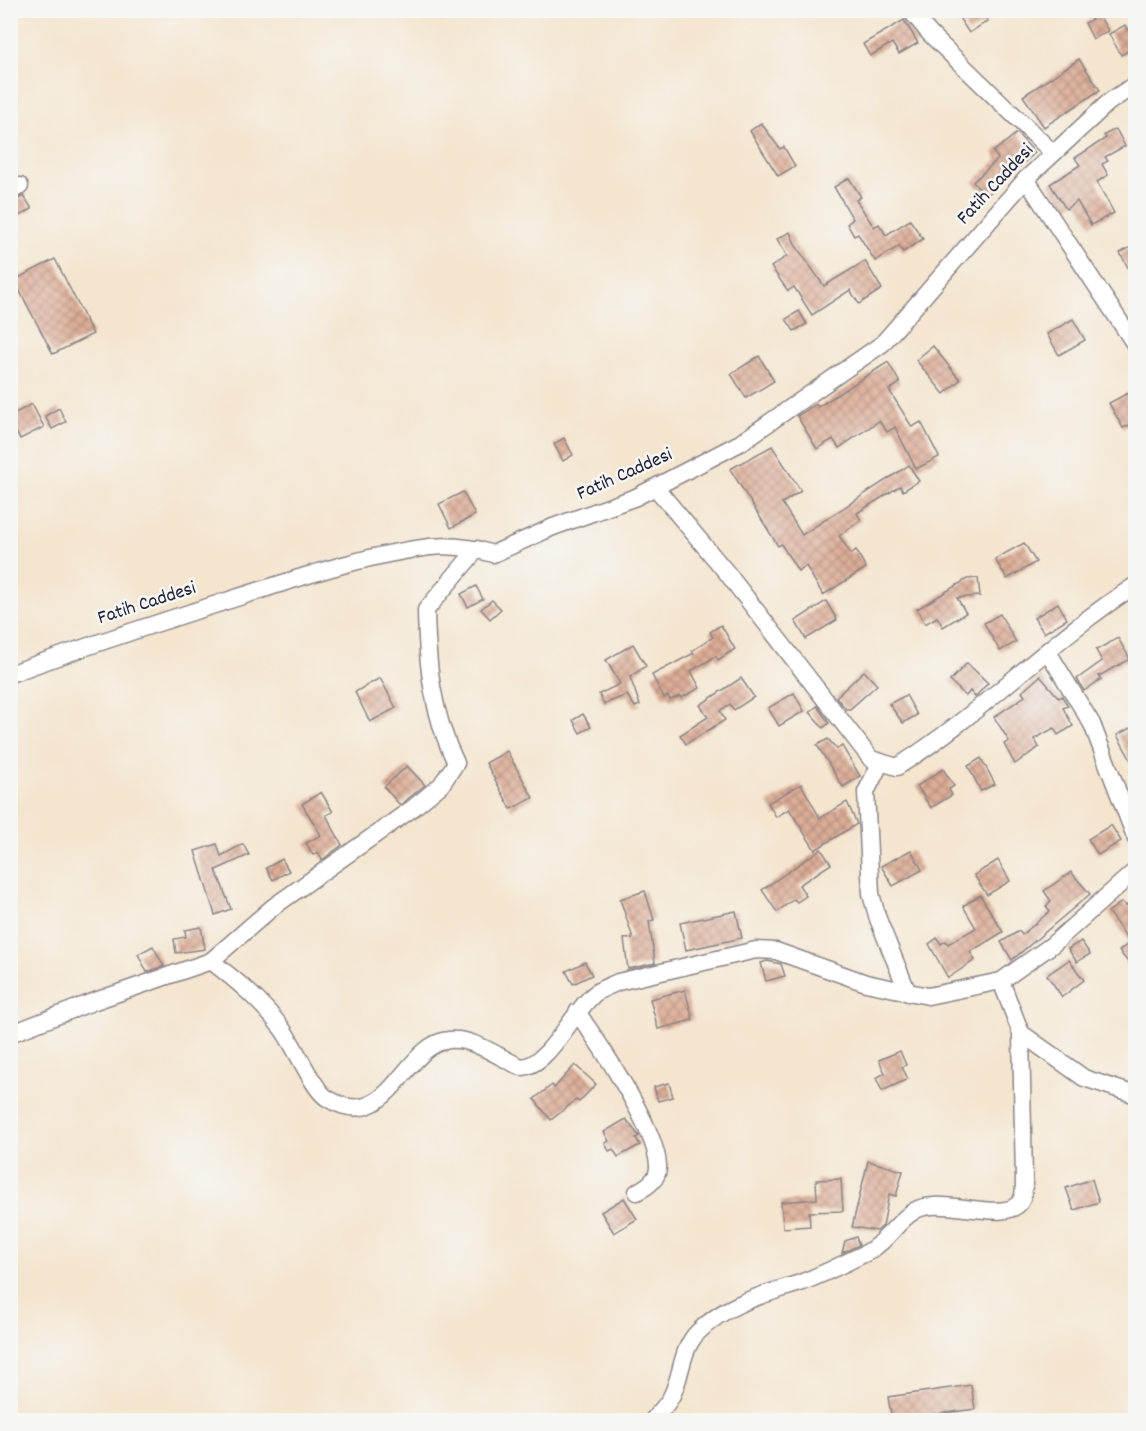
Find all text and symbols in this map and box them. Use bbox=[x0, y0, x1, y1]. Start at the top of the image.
street label: Fatih Caddesi bbox=[951, 138, 1041, 232]
street label: Fatih Caddesi bbox=[573, 441, 678, 509]
street label: Fatih Caddesi bbox=[94, 575, 200, 633]

